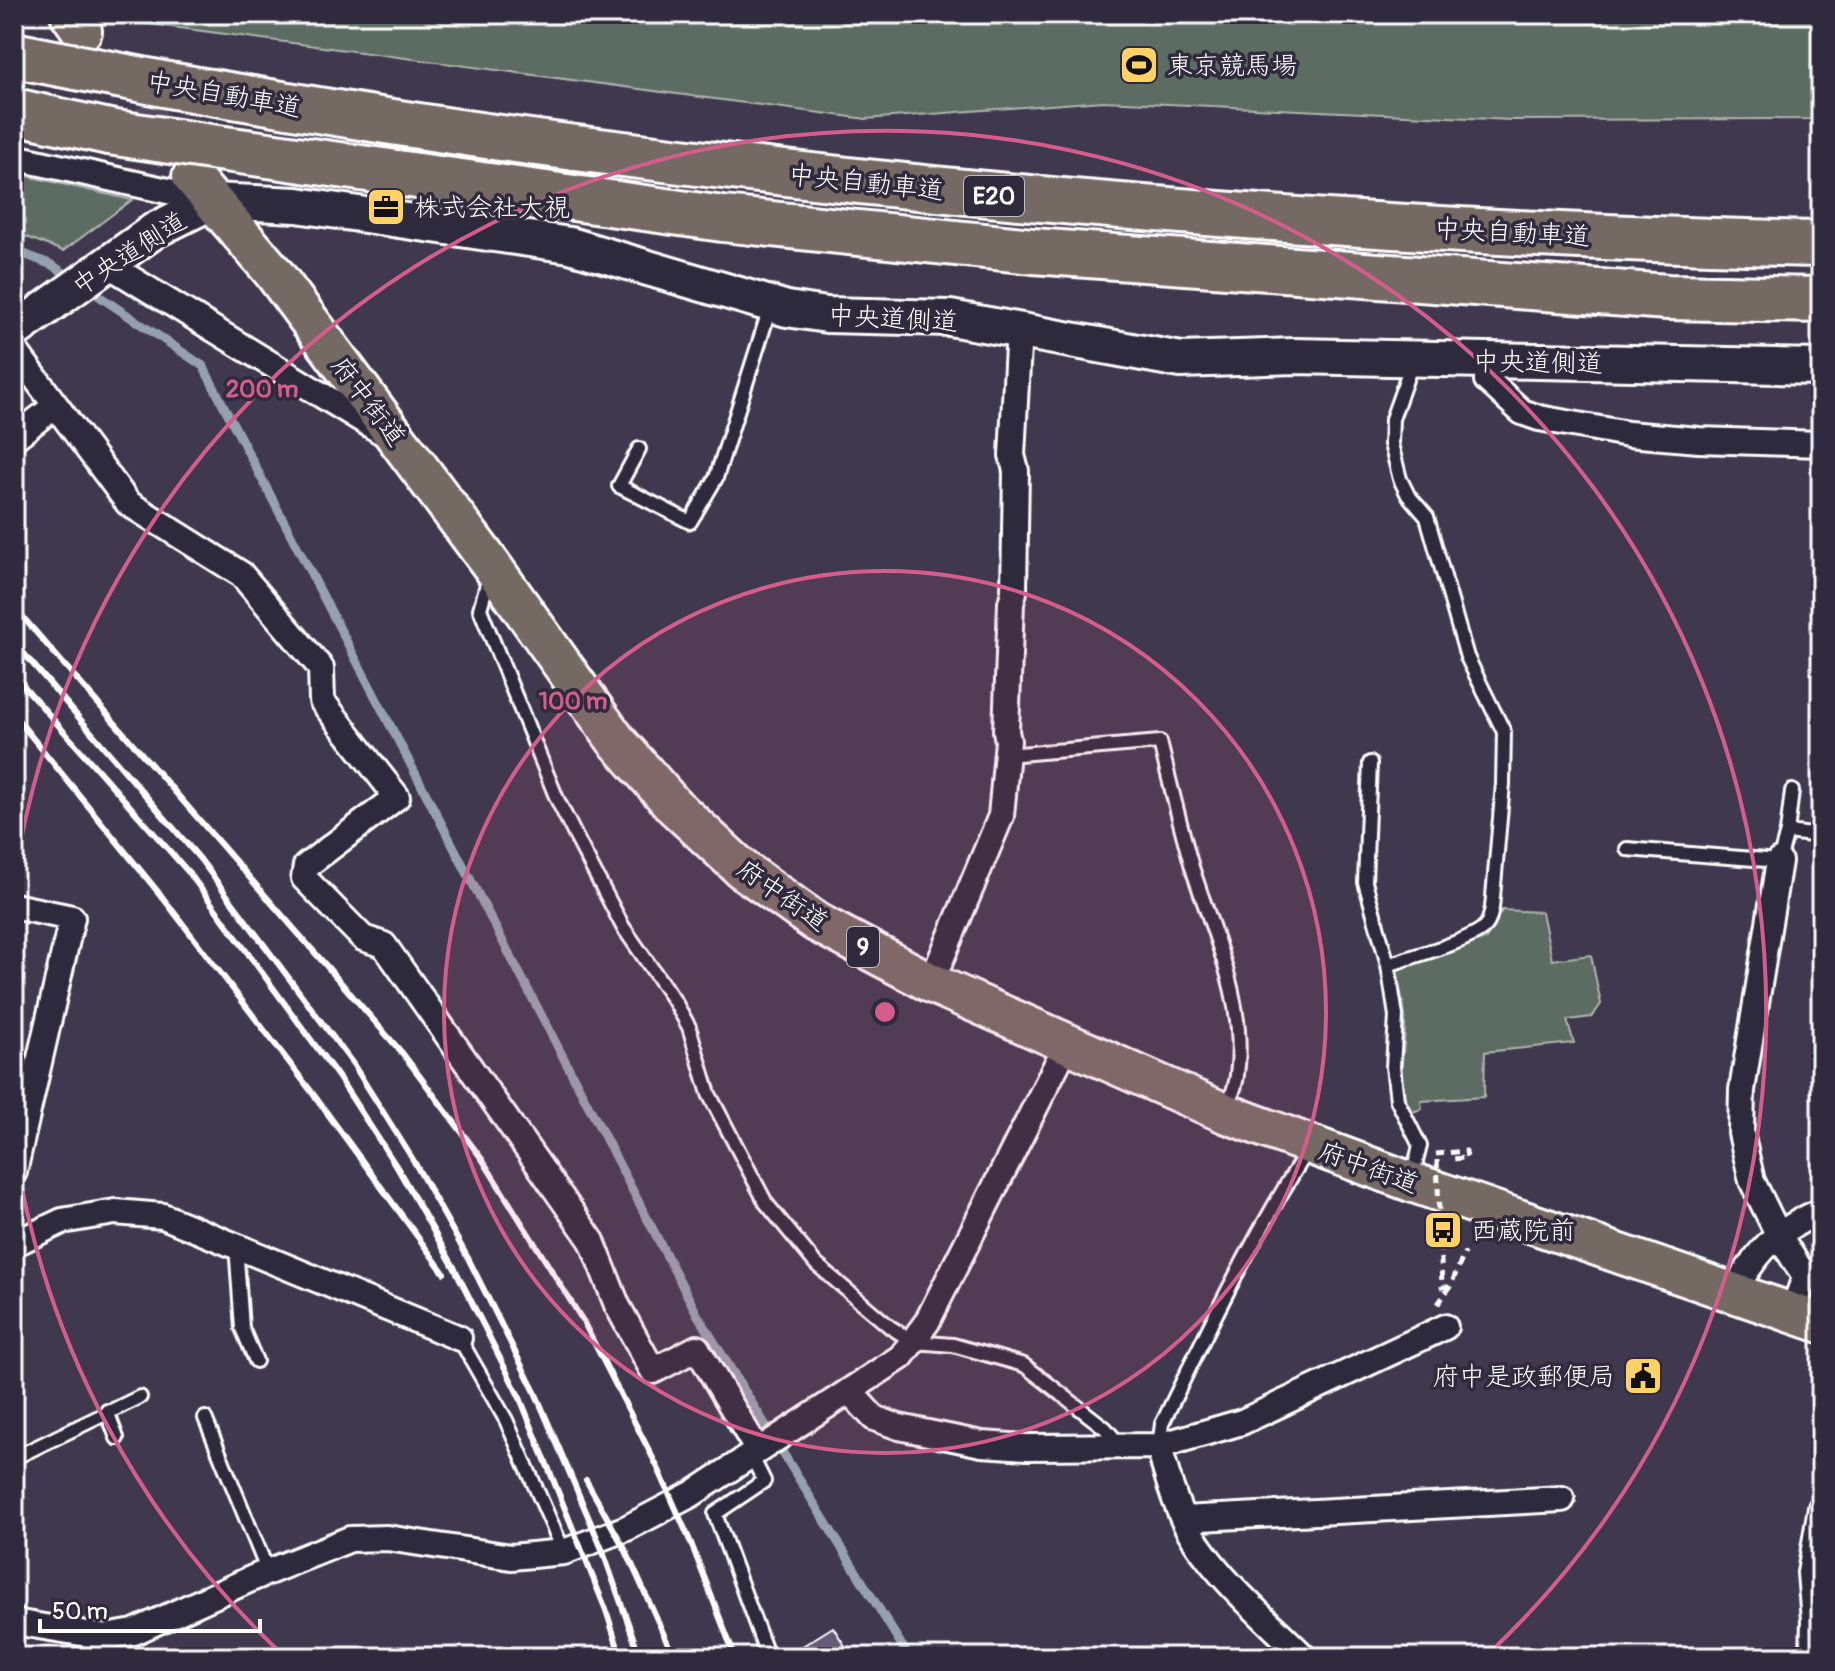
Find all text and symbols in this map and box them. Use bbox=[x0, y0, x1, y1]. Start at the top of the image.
sports icon: 東京競馬場 bbox=[1118, 44, 1160, 86]
place label: 東京競馬場 bbox=[1167, 50, 1297, 82]
street label: 中央自動車道 bbox=[144, 66, 303, 124]
street label: 中央自動車道 bbox=[787, 159, 945, 207]
road number: E20 bbox=[964, 176, 1024, 216]
office icon: 株式会社大視 bbox=[365, 186, 407, 228]
place label: 株式会社大視 bbox=[414, 192, 570, 224]
street label: 中央道側道 bbox=[66, 205, 193, 303]
street label: 中央自動車道 bbox=[1433, 213, 1591, 253]
street label: 中央道側道 bbox=[827, 300, 959, 338]
street label: 中央道側道 bbox=[1473, 346, 1603, 380]
street label: 府中街道 bbox=[324, 350, 412, 453]
text: 200 m bbox=[226, 375, 298, 404]
text: 100 m bbox=[539, 687, 607, 716]
street label: 府中街道 bbox=[731, 853, 834, 939]
road number: 9 bbox=[847, 927, 879, 967]
centre of rings bbox=[871, 998, 899, 1026]
street label: 府中街道 bbox=[1314, 1135, 1423, 1201]
bus stop icon: 西蔵院前 bbox=[1422, 1209, 1464, 1251]
place label: 西蔵院前 bbox=[1471, 1215, 1575, 1247]
public building icon: 府中是政郵便局 bbox=[1622, 1355, 1664, 1397]
place label: 府中是政郵便局 bbox=[1433, 1361, 1615, 1393]
scale bar bbox=[40, 1583, 260, 1633]
text: 50 m bbox=[52, 1597, 108, 1626]

